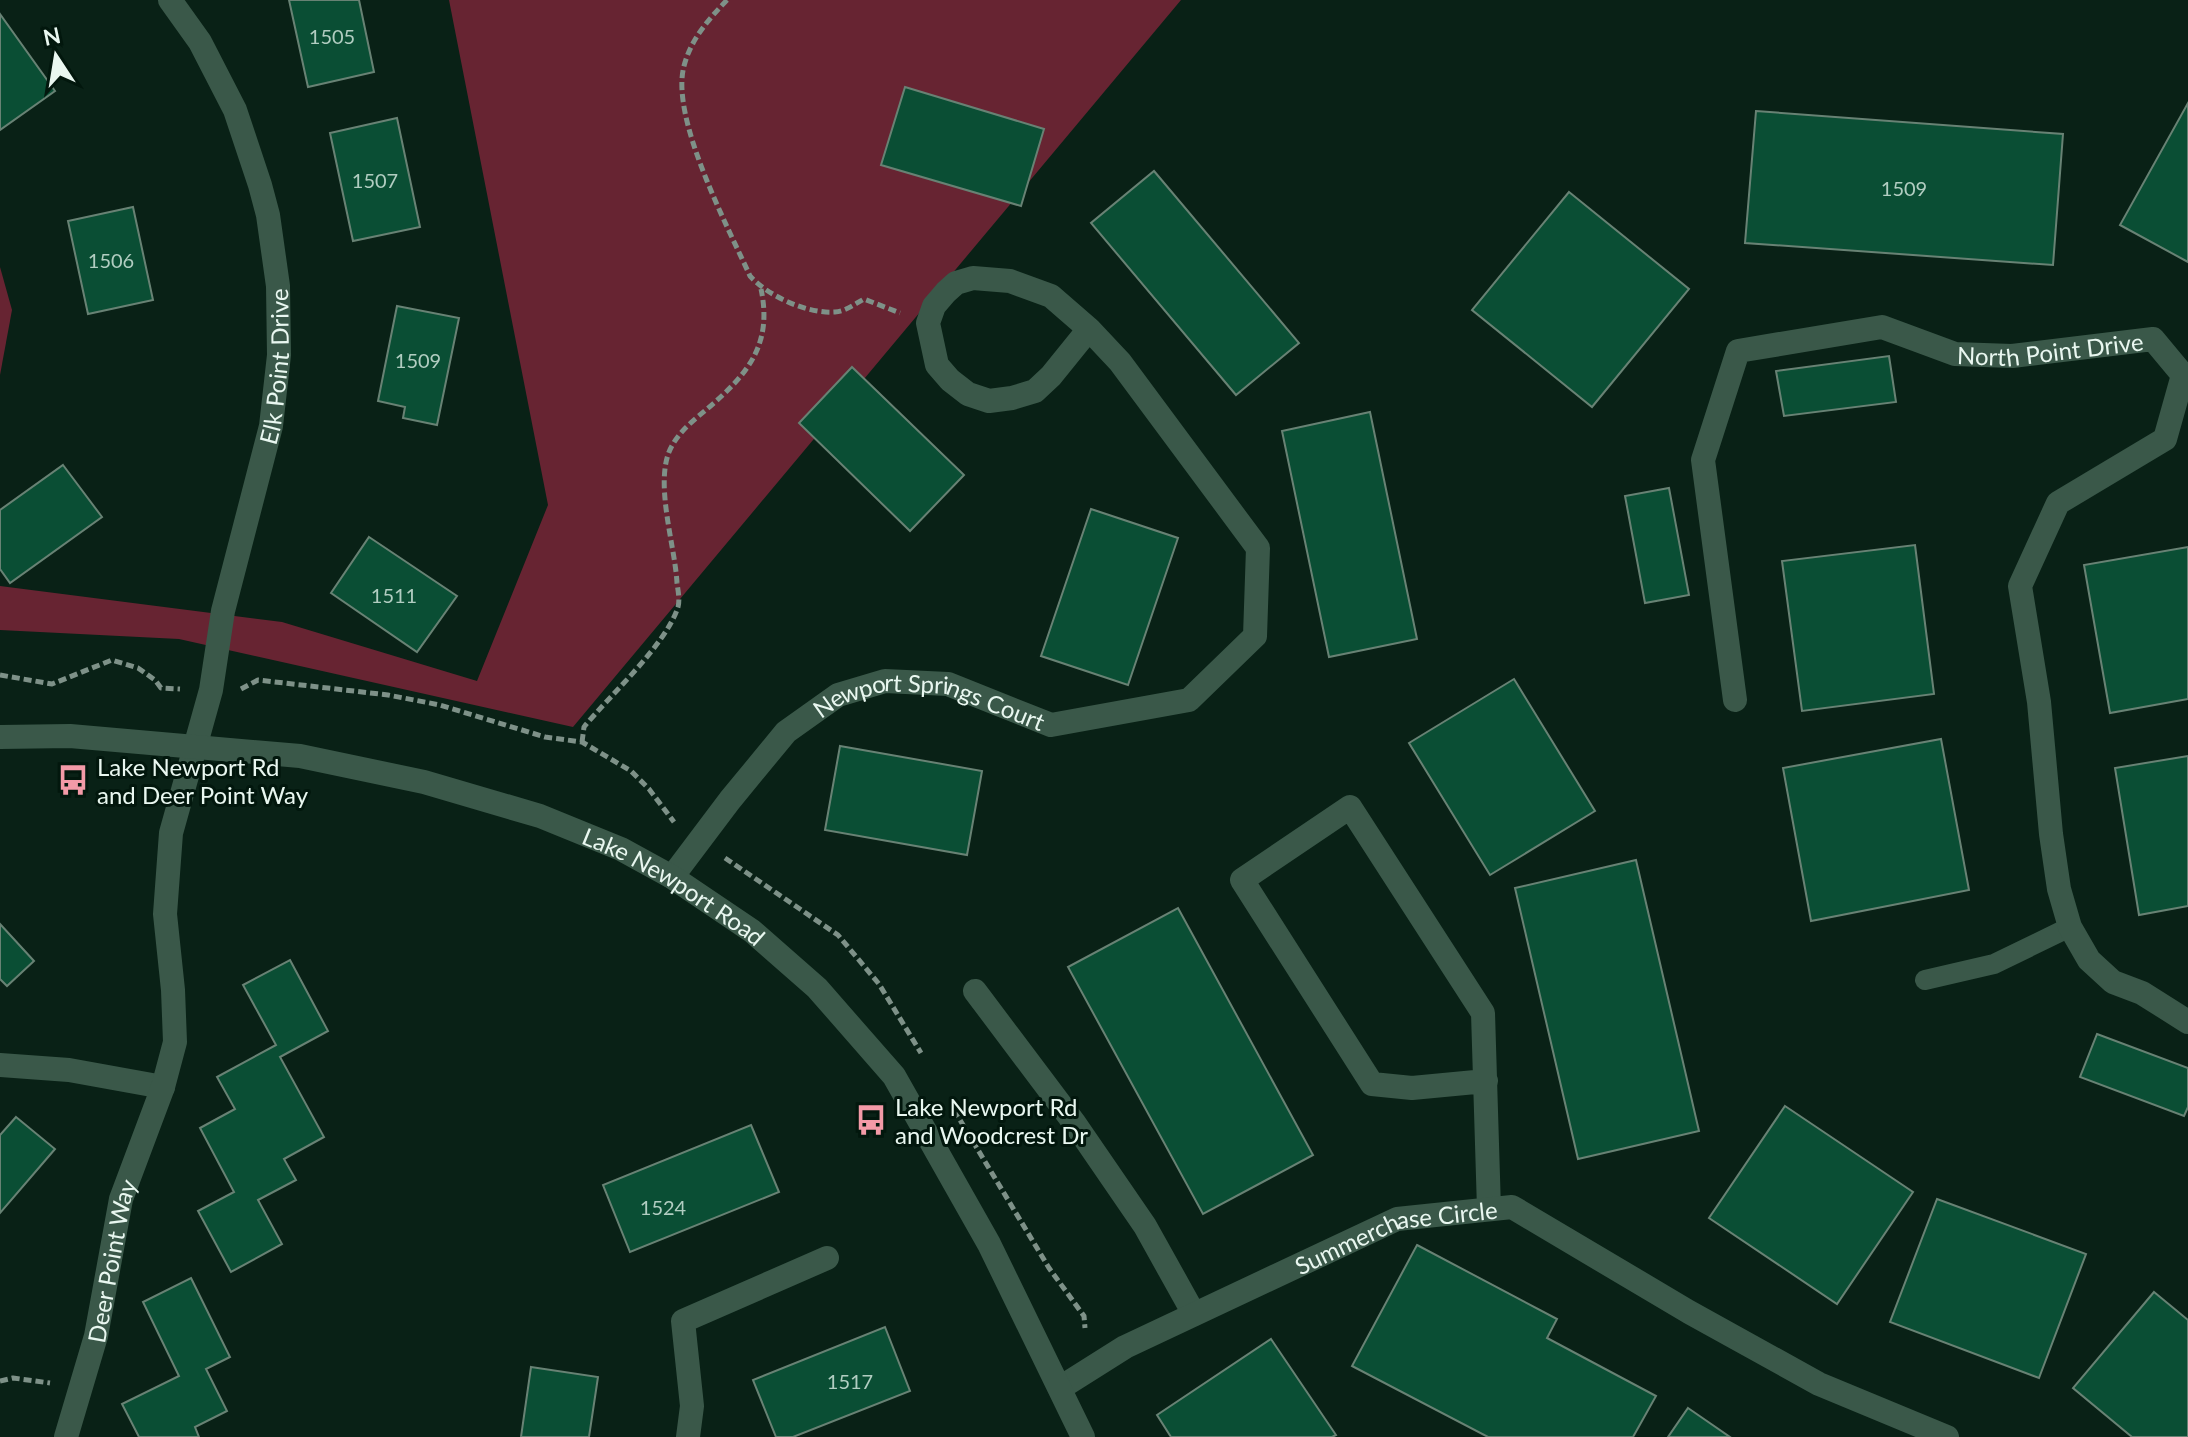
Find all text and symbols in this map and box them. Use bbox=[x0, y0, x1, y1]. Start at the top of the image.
north arrow bbox=[16, 16, 96, 96]
text: N bbox=[41, 21, 63, 51]
house number: 1505 bbox=[309, 24, 355, 48]
house number: 1507 bbox=[352, 168, 398, 192]
house number: 1509 bbox=[1881, 176, 1927, 200]
house number: 1506 bbox=[88, 248, 134, 272]
street label: Elk Point Drive bbox=[252, 288, 294, 447]
street label: North Point Drive bbox=[1957, 326, 2145, 371]
house number: 1509 bbox=[395, 348, 441, 372]
house number: 1511 bbox=[371, 583, 417, 607]
text: Newport Springs Court bbox=[807, 666, 1050, 736]
street label: Newport Springs Court bbox=[808, 704, 1052, 738]
place label: Lake Newport Rd and Deer Point Way bbox=[97, 752, 309, 809]
bus stop icon: Lake Newport Rd and Deer Point Way bbox=[56, 763, 90, 797]
street label: Lake Newport Road bbox=[579, 821, 772, 951]
place label: Lake Newport Rd and Woodcrest Dr bbox=[895, 1092, 1088, 1149]
bus stop icon: Lake Newport Rd and Woodcrest Dr bbox=[854, 1103, 888, 1137]
street label: Deer Point Way bbox=[81, 1174, 142, 1345]
street label: Summerchase Circle bbox=[1290, 1194, 1499, 1280]
house number: 1524 bbox=[640, 1195, 687, 1219]
house number: 1517 bbox=[827, 1369, 873, 1393]

